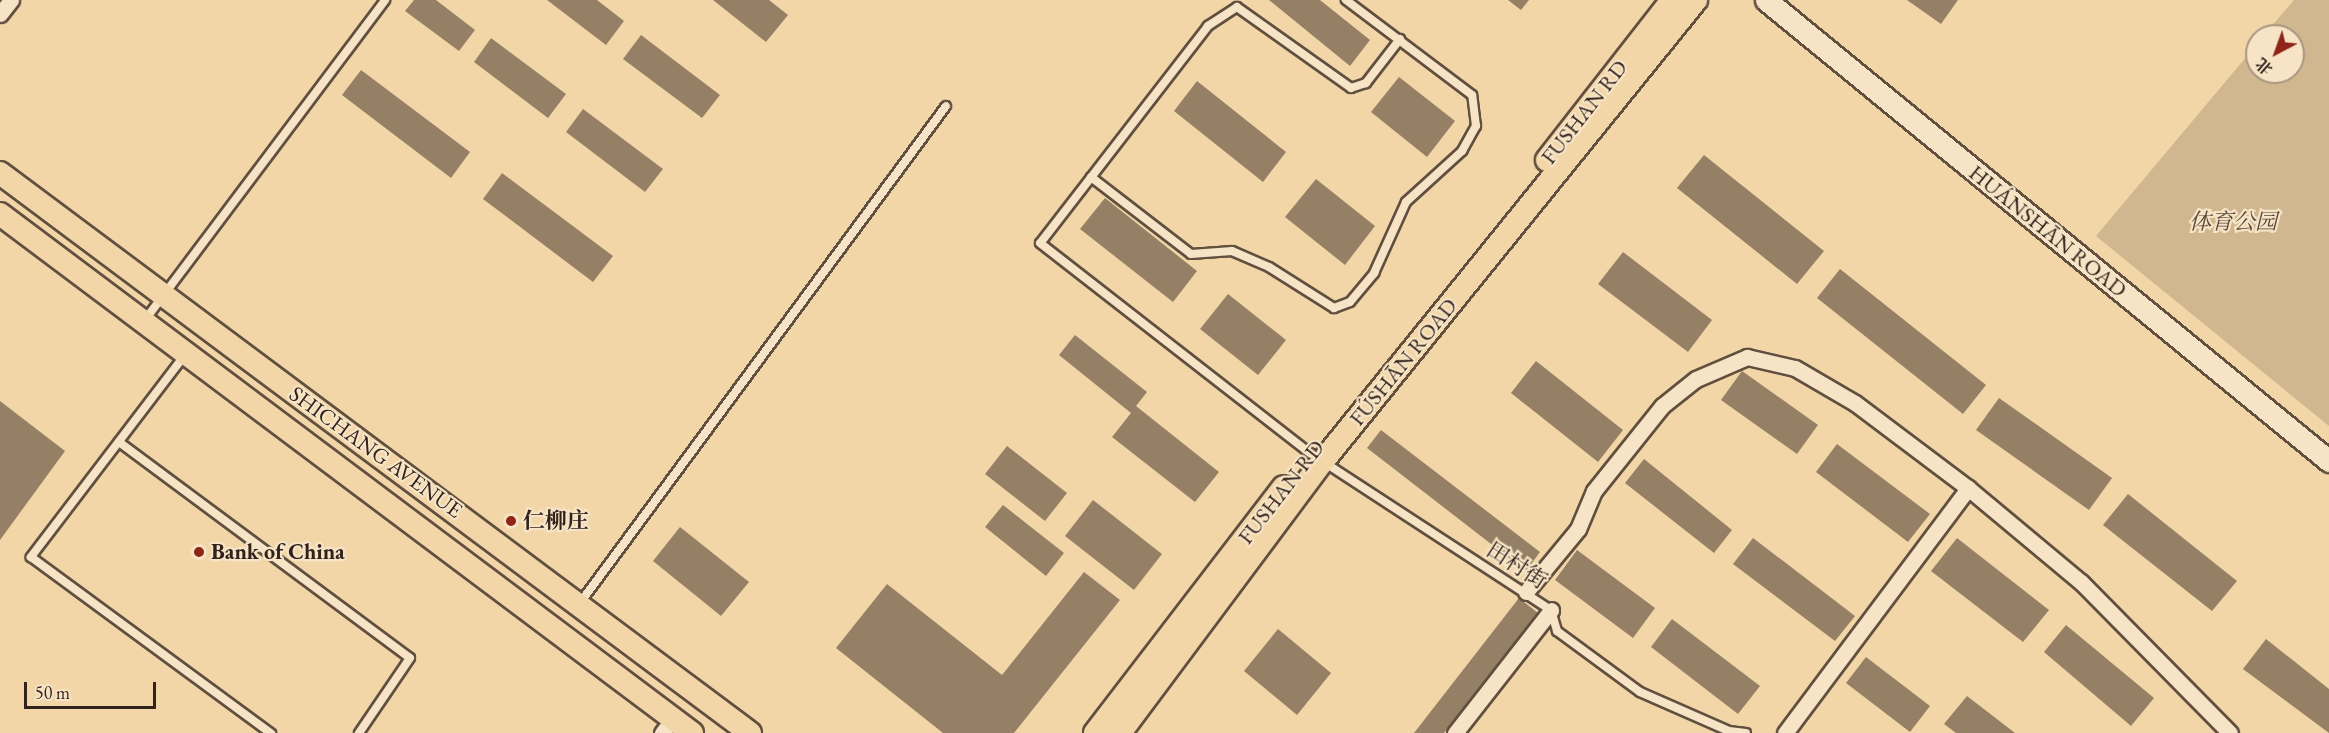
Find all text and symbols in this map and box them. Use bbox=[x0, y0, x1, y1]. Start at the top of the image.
north arrow bbox=[2245, 24, 2305, 84]
text: 北 bbox=[2251, 53, 2277, 80]
street label: FUSHAN RD bbox=[1535, 55, 1633, 169]
street label: HUÁNSHĀN ROAD bbox=[1964, 159, 2132, 303]
park label: 体育公园 bbox=[2189, 209, 2277, 235]
street label: FÚSHĀN ROAD bbox=[1344, 293, 1462, 431]
street label: SHICHANG AVENUE bbox=[284, 380, 468, 524]
street label: FUSHAN RD bbox=[1232, 435, 1330, 549]
place label: 仁柳庄 bbox=[523, 508, 589, 534]
marker: 仁柳庄 bbox=[504, 514, 518, 528]
street label: 田村街 bbox=[1482, 536, 1552, 594]
place label: Bank of China bbox=[211, 539, 345, 565]
marker: Bank of China bbox=[192, 545, 206, 559]
scale bar bbox=[27, 670, 159, 708]
text: 50 m bbox=[35, 681, 70, 704]

